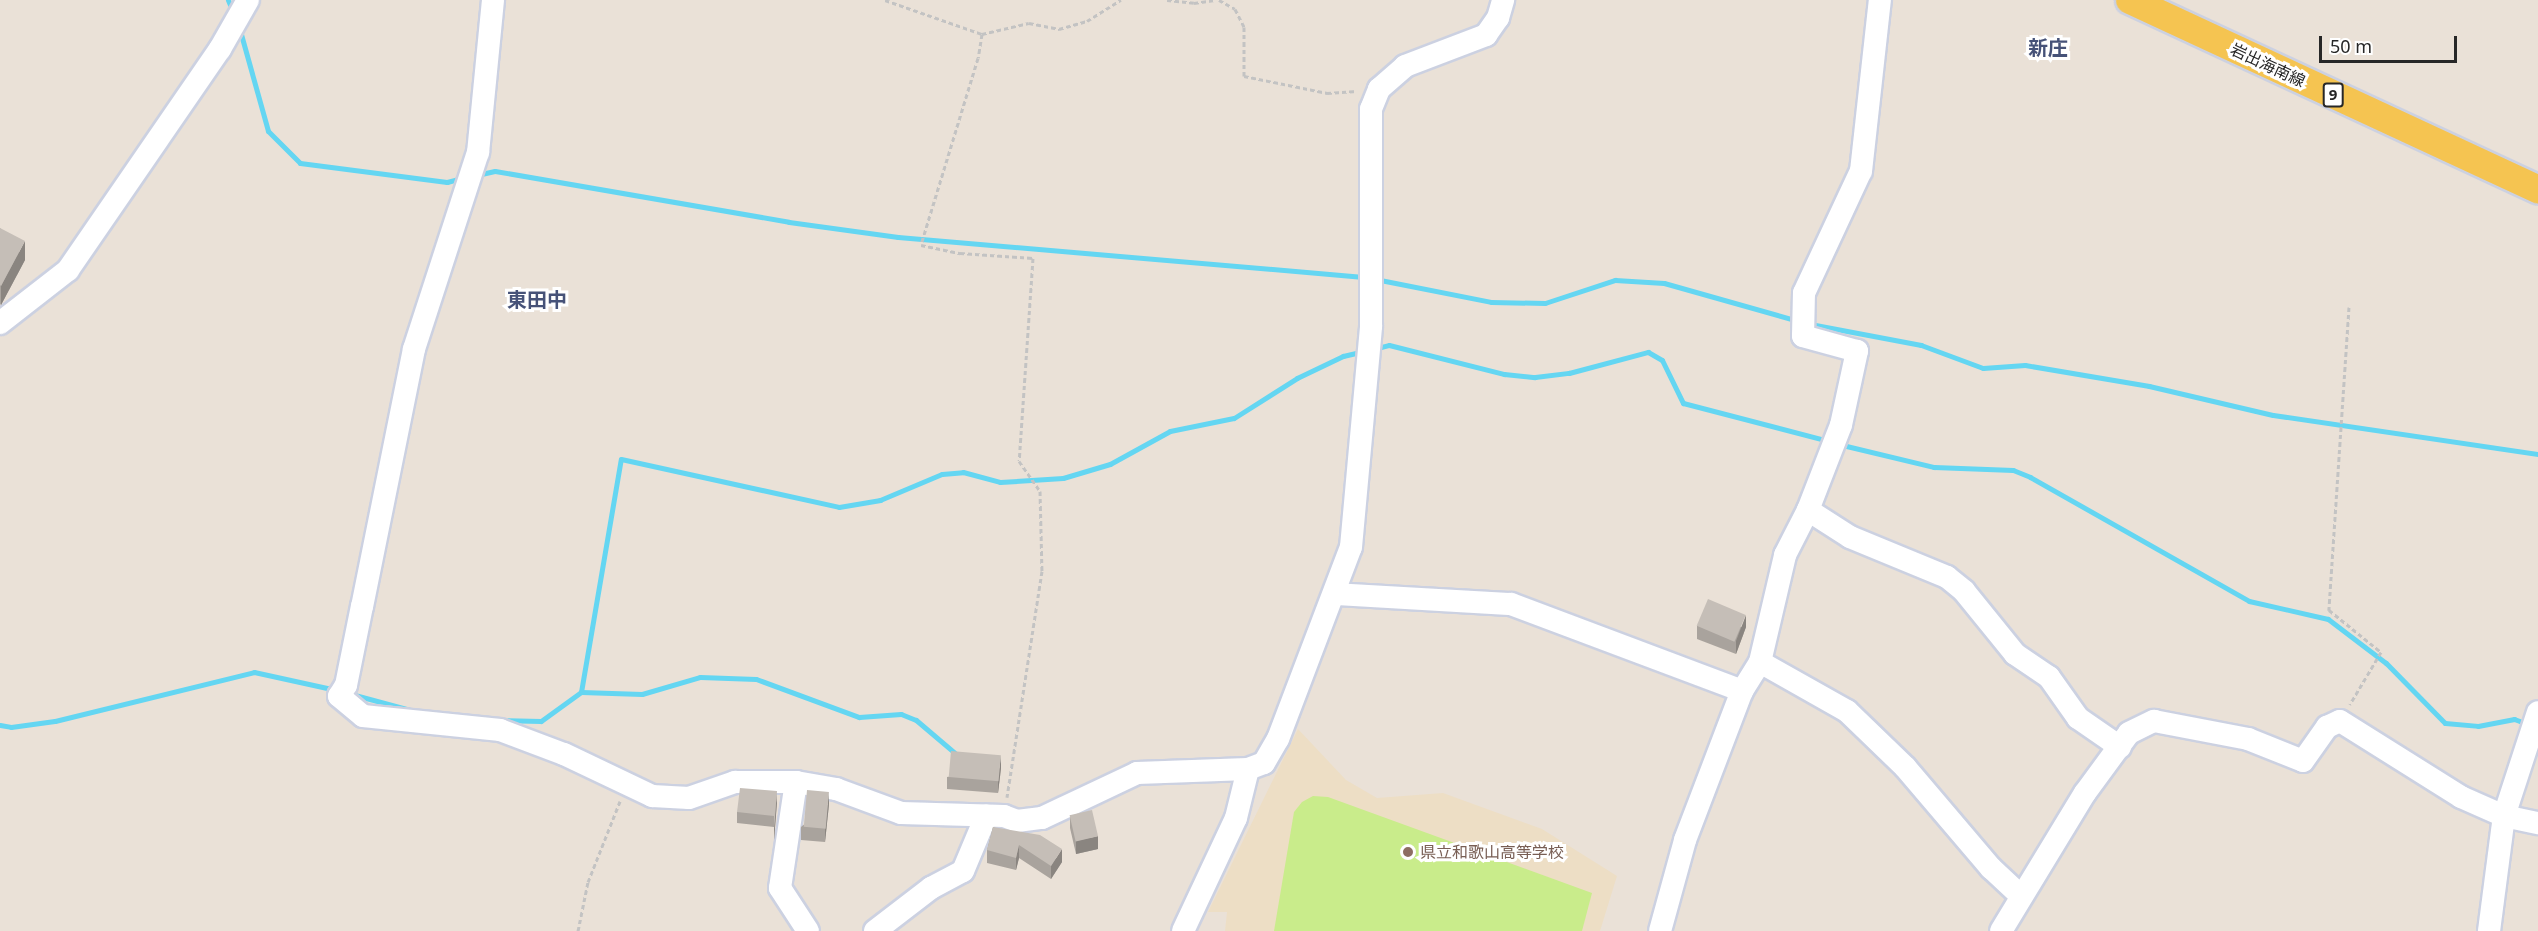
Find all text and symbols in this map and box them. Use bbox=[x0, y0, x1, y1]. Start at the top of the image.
scale bar bbox=[2322, 24, 2460, 62]
text: 50 m bbox=[2330, 34, 2372, 58]
district label: 新庄 bbox=[2028, 35, 2068, 59]
street label: 岩出海南線 bbox=[2228, 39, 2308, 91]
road number: 9 bbox=[2322, 83, 2344, 107]
district label: 東田中 bbox=[507, 287, 567, 311]
place label: 県立和歌山高等学校 bbox=[1420, 842, 1564, 862]
marker: 県立和歌山高等学校 bbox=[1401, 845, 1415, 859]

